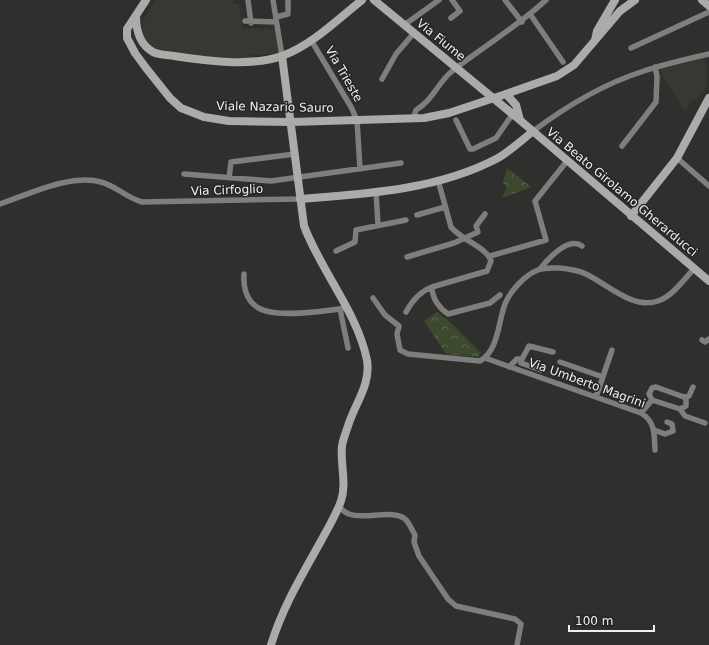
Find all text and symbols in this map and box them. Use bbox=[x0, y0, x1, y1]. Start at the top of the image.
street label: Via Fiume bbox=[414, 16, 468, 64]
street label: Via Trieste bbox=[322, 44, 366, 104]
street label: Viale Nazario Sauro bbox=[216, 99, 334, 115]
street label: Via Beato Girolamo Gherarducci bbox=[544, 125, 700, 259]
street label: Via Cirfoglio bbox=[191, 182, 263, 198]
street label: Via Umberto Magrini bbox=[527, 355, 647, 411]
scale bar bbox=[569, 607, 654, 633]
text: 100 m bbox=[575, 614, 613, 628]

